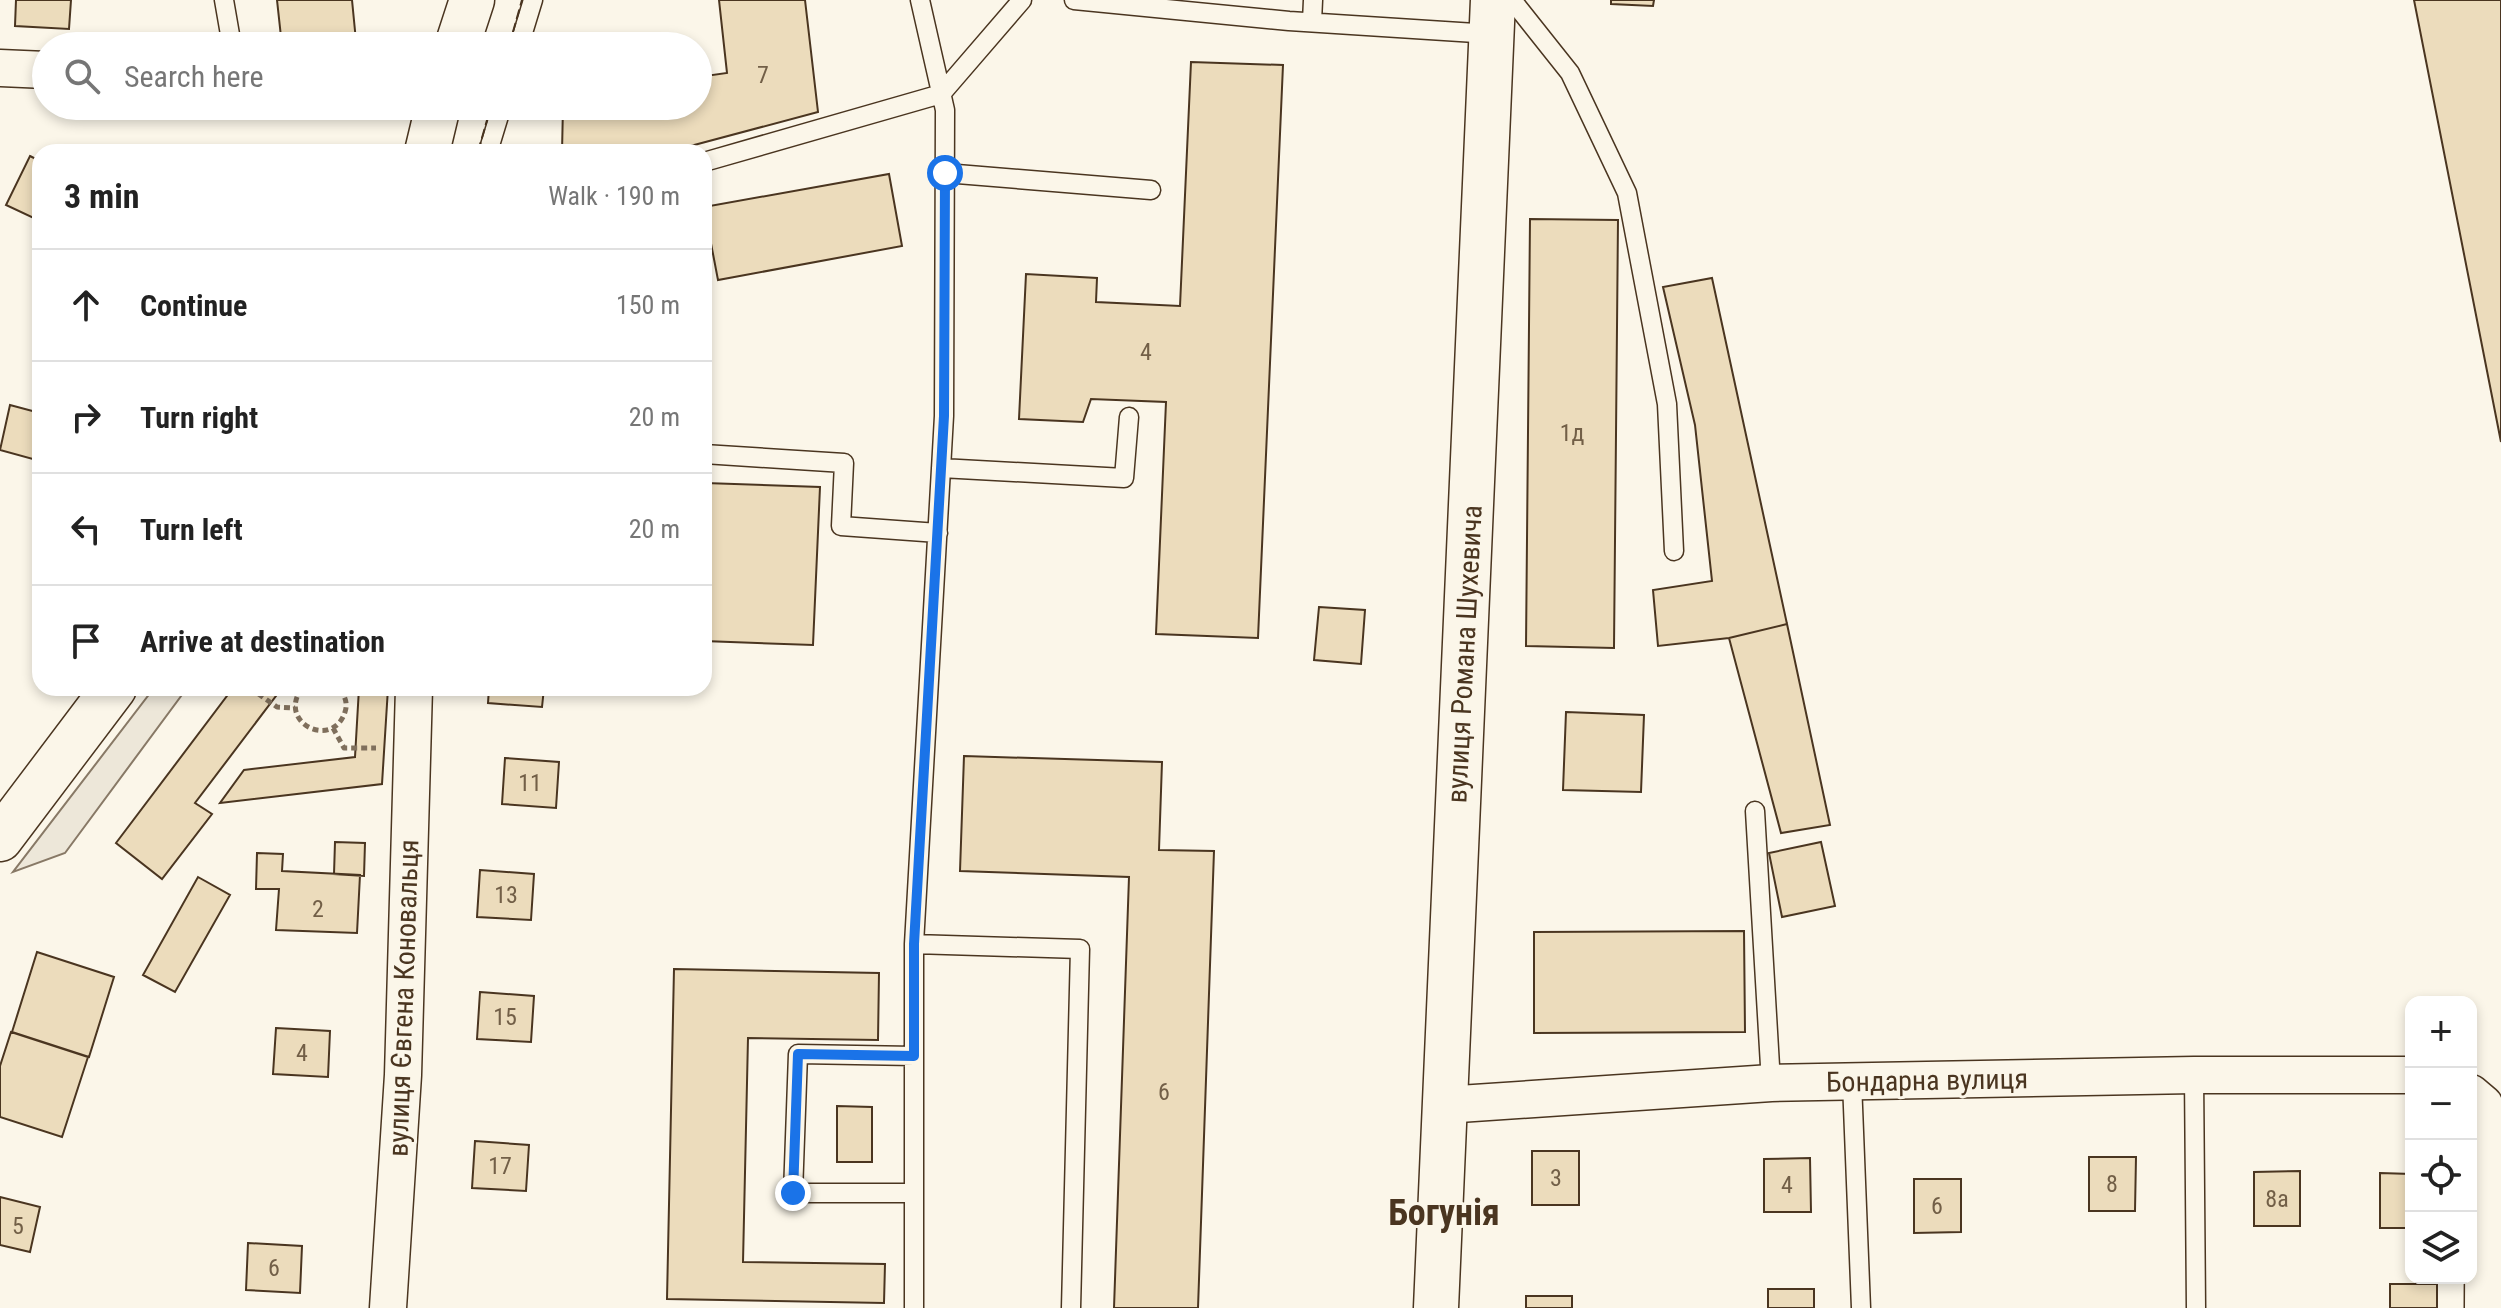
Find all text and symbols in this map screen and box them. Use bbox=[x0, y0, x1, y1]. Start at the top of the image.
search box bbox=[32, 32, 712, 120]
icon: search bbox=[60, 54, 104, 98]
text: Search here bbox=[124, 59, 264, 94]
house number: 7 bbox=[757, 61, 769, 89]
route start bbox=[927, 155, 963, 191]
text: 3 min bbox=[64, 176, 140, 216]
text: Walk · 190 m bbox=[548, 181, 680, 211]
icon: ahead bbox=[64, 283, 108, 327]
text: Continue bbox=[140, 288, 247, 323]
text: 150 m bbox=[616, 290, 680, 320]
house number: 4 bbox=[1140, 338, 1152, 366]
icon: right bbox=[64, 395, 108, 439]
text: Turn right bbox=[140, 400, 258, 435]
text: 20 m bbox=[629, 402, 680, 432]
house number: 1д bbox=[1560, 419, 1584, 447]
street label: вулиця Романа Шухевича bbox=[1440, 504, 1489, 804]
icon: left bbox=[64, 507, 108, 551]
text: Turn left bbox=[140, 512, 243, 547]
text: 20 m bbox=[629, 514, 680, 544]
icon: arrive bbox=[64, 619, 108, 663]
text: Arrive at destination bbox=[140, 624, 385, 659]
house number: 11 bbox=[518, 769, 542, 797]
street label: вулиця Євгена Коновальця bbox=[381, 839, 426, 1157]
house number: 13 bbox=[494, 881, 518, 909]
house number: 2 bbox=[312, 895, 324, 923]
map controls bbox=[2405, 996, 2477, 1284]
button: + bbox=[2405, 996, 2477, 1068]
house number: 15 bbox=[493, 1003, 517, 1031]
house number: 4 bbox=[296, 1039, 308, 1067]
street label: Бондарна вулиця bbox=[1826, 1062, 2028, 1099]
button: − bbox=[2405, 1068, 2477, 1140]
house number: 6 bbox=[1158, 1078, 1170, 1106]
button: locate bbox=[2405, 1140, 2477, 1212]
house number: 17 bbox=[488, 1152, 512, 1180]
house number: 3 bbox=[1550, 1164, 1562, 1192]
house number: 8 bbox=[2106, 1170, 2118, 1198]
house number: 4 bbox=[1781, 1171, 1793, 1199]
route end bbox=[775, 1175, 811, 1211]
house number: 8а bbox=[2265, 1185, 2289, 1213]
district label: Богунія bbox=[1388, 1192, 1500, 1234]
house number: 6 bbox=[1931, 1192, 1943, 1220]
house number: 5 bbox=[12, 1212, 24, 1240]
button: layers bbox=[2405, 1212, 2477, 1284]
house number: 6 bbox=[268, 1254, 280, 1282]

